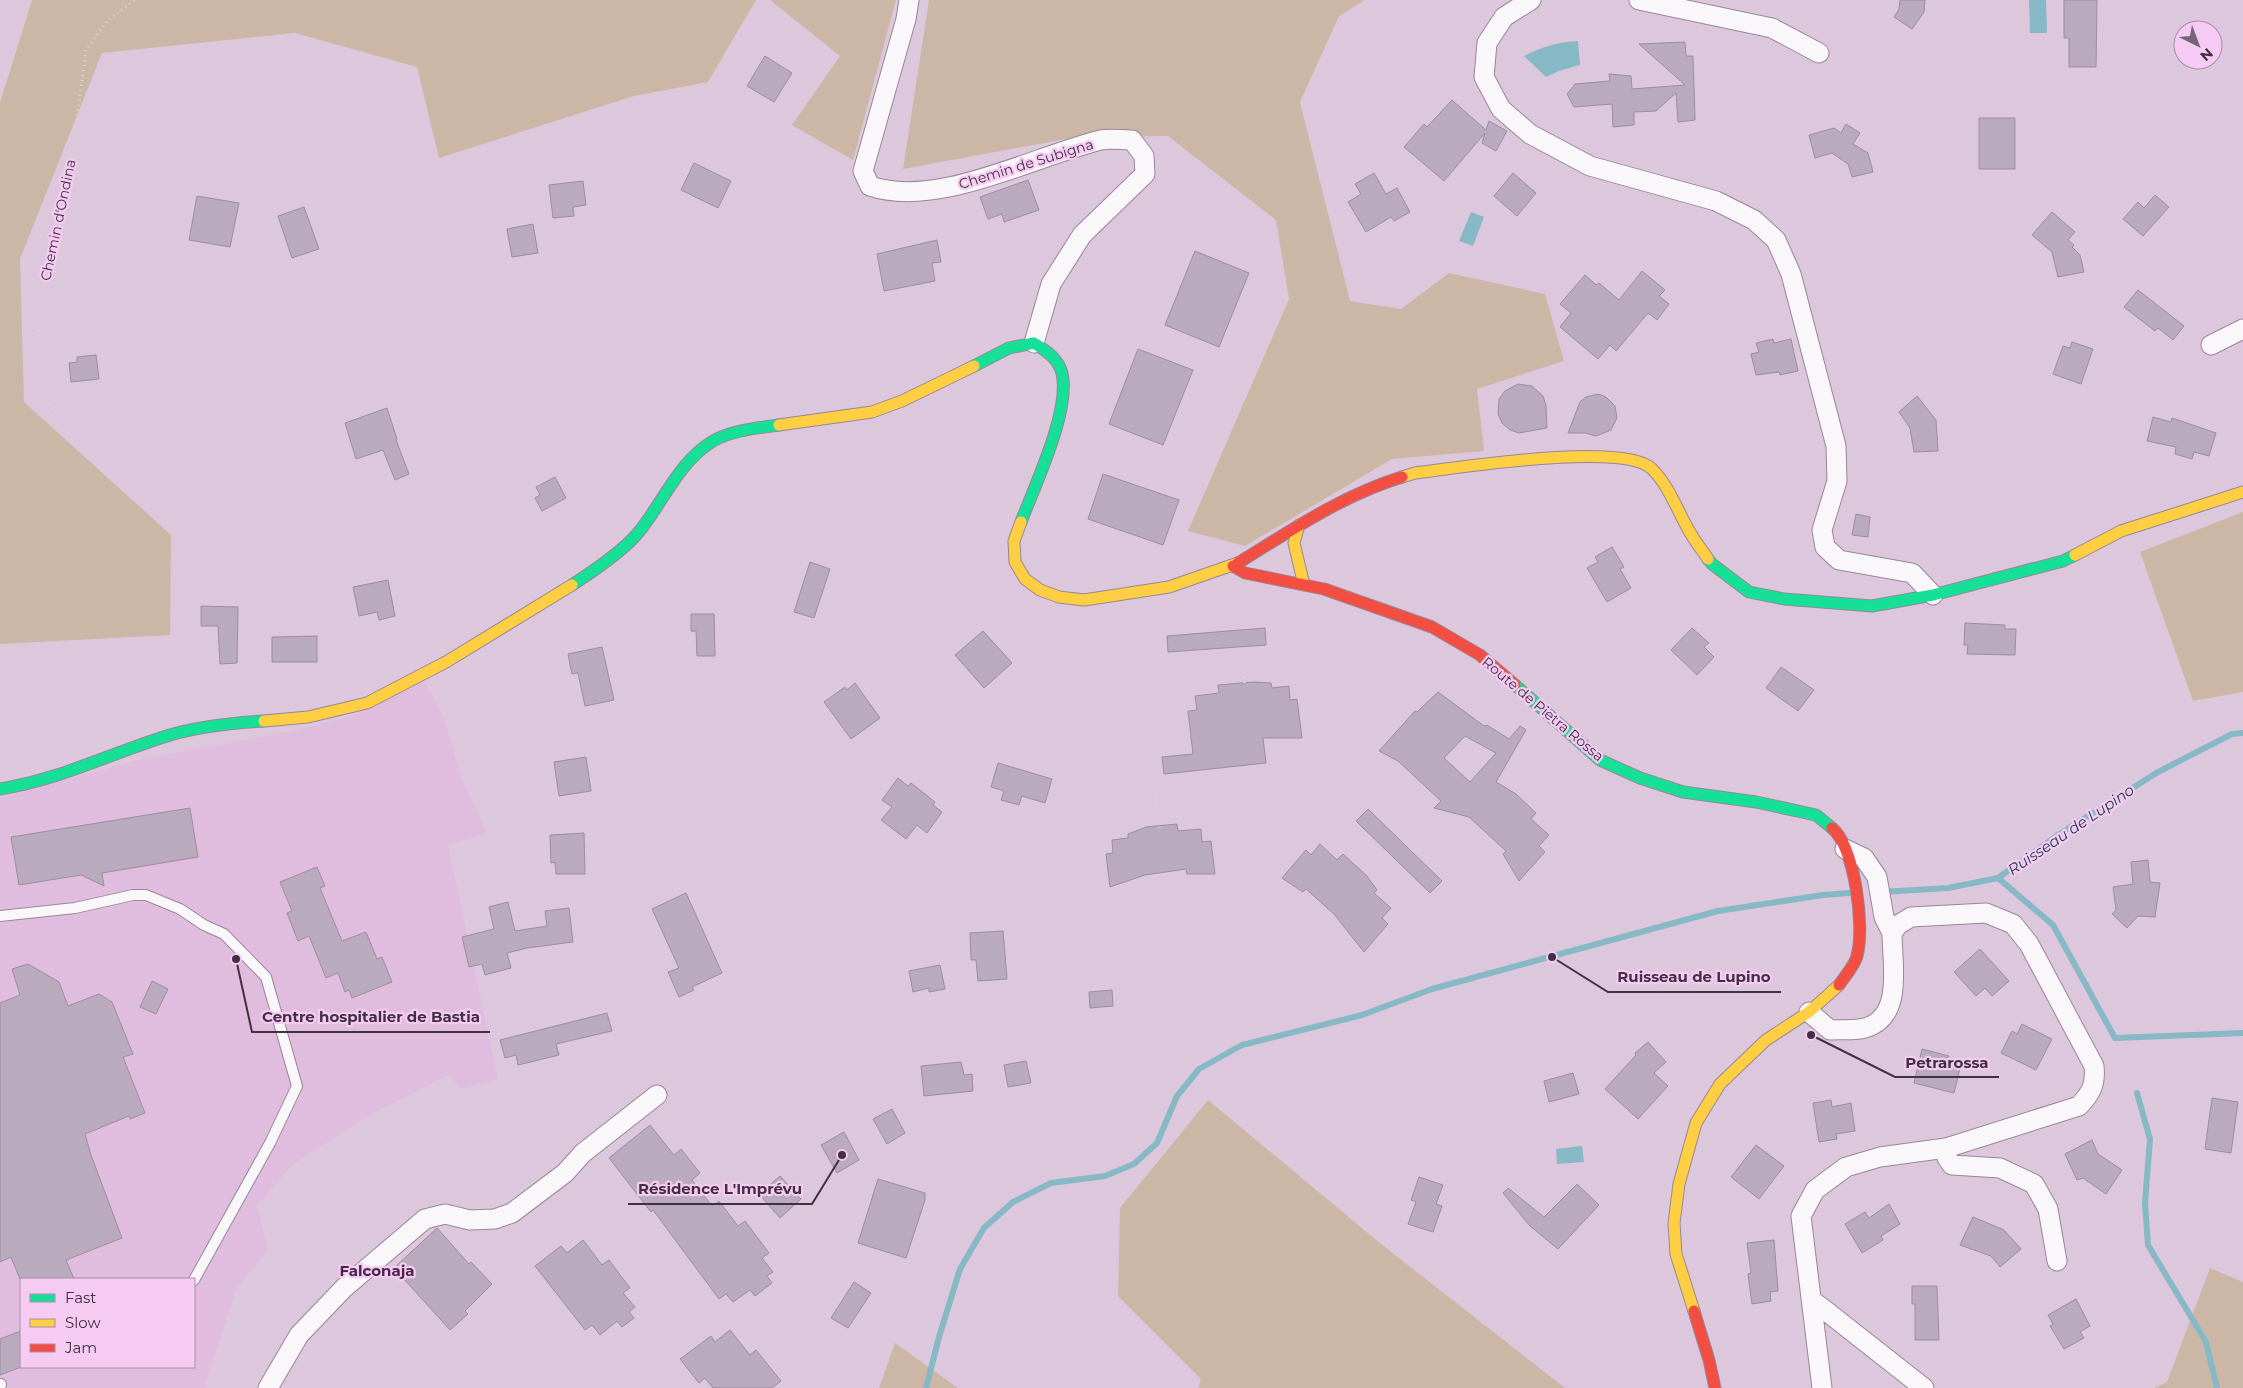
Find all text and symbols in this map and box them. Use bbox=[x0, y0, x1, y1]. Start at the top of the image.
north arrow bbox=[2173, 20, 2223, 70]
text: N bbox=[2196, 44, 2217, 65]
street label: Chemin de Subigna bbox=[957, 135, 1095, 193]
street label: Chemin d'Ondina bbox=[36, 158, 80, 282]
street label: Route de Pietra Rossa bbox=[1479, 653, 1607, 765]
water label: Ruisseau de Lupino bbox=[2004, 780, 2138, 879]
callout: Ruisseau de Lupino bbox=[1608, 962, 1781, 992]
text: Ruisseau de Lupino bbox=[1617, 967, 1771, 986]
callout: Centre hospitalier de Bastia bbox=[252, 1002, 490, 1032]
text: Centre hospitalier de Bastia bbox=[262, 1007, 480, 1026]
callout: Petrarossa bbox=[1895, 1047, 1999, 1077]
text: Petrarossa bbox=[1905, 1053, 1989, 1072]
callout: Résidence L'Imprévu bbox=[628, 1174, 812, 1204]
text: Résidence L'Imprévu bbox=[638, 1179, 802, 1198]
district label: Falconaja bbox=[339, 1261, 415, 1280]
legend bbox=[20, 1278, 195, 1368]
text: Fast bbox=[65, 1288, 96, 1307]
text: Slow bbox=[65, 1313, 101, 1332]
text: Jam bbox=[64, 1338, 97, 1357]

